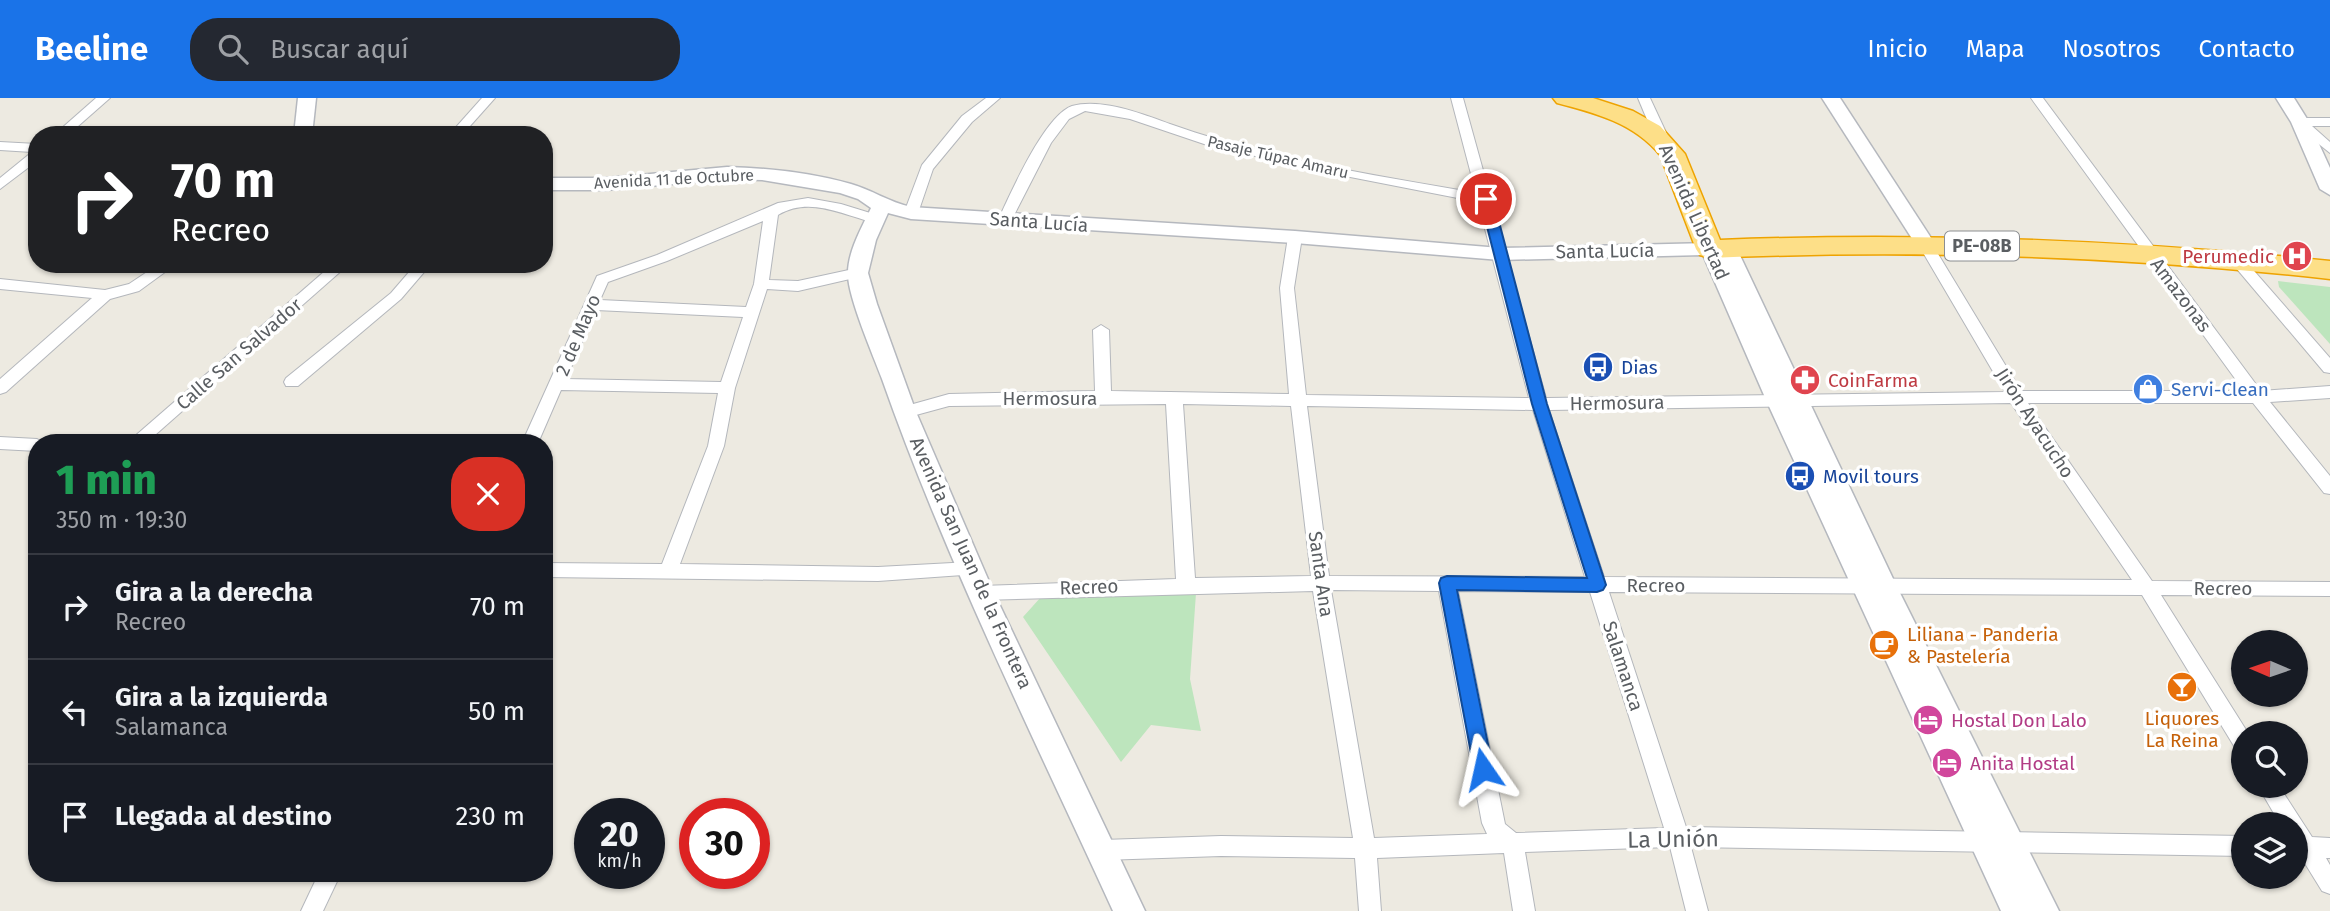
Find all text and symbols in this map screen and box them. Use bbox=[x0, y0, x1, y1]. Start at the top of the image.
search box bbox=[190, 18, 680, 81]
text: Beeline bbox=[35, 29, 148, 69]
icon: search bbox=[214, 30, 252, 68]
text: Buscar aquí bbox=[270, 34, 409, 65]
text: Inicio bbox=[1868, 35, 1928, 63]
text: Mapa bbox=[1966, 35, 2025, 63]
text: Nosotros bbox=[2063, 35, 2161, 63]
text: Contacto bbox=[2199, 35, 2295, 63]
street label: Pasaje Túpac Amaru bbox=[1206, 132, 1350, 182]
street label: Avenida Libertad bbox=[1654, 141, 1734, 283]
text: 70 m bbox=[171, 151, 275, 210]
icon: right bbox=[56, 154, 147, 245]
street label: Avenida 11 de Octubre bbox=[593, 165, 755, 193]
pin bbox=[1456, 169, 1516, 229]
icon: arrive bbox=[1467, 180, 1505, 218]
street label: Santa Lucía bbox=[989, 207, 1089, 237]
text: Recreo bbox=[171, 211, 270, 249]
road number: PE-08B bbox=[1945, 232, 2019, 260]
street label: Santa Lucía bbox=[1555, 239, 1655, 263]
hospital icon: Perumedic bbox=[2280, 239, 2314, 273]
place label: Perumedic bbox=[2182, 245, 2274, 268]
street label: Amazonas bbox=[2146, 253, 2216, 337]
street label: 2 de Mayo bbox=[551, 291, 605, 379]
street label: Calle San Salvador bbox=[171, 293, 307, 415]
bus stop icon: Dias bbox=[1581, 350, 1615, 384]
place label: Dias bbox=[1621, 356, 1658, 379]
pharmacy icon: CoinFarma bbox=[1788, 363, 1822, 397]
street label: Jirón Ayacucho bbox=[1991, 364, 2079, 482]
place label: CoinFarma bbox=[1828, 369, 1918, 392]
shop icon: Servi-Clean bbox=[2131, 372, 2165, 406]
place label: Servi-Clean bbox=[2171, 378, 2269, 401]
street label: Hermosura bbox=[1003, 387, 1097, 410]
street label: Hermosura bbox=[1569, 391, 1665, 415]
street label: Avenida San Juan de la Frontera bbox=[905, 434, 1037, 692]
text: 1 min bbox=[56, 455, 157, 505]
button: close bbox=[451, 457, 525, 531]
bus stop icon: Movil tours bbox=[1783, 459, 1817, 493]
place label: Movil tours bbox=[1823, 465, 1919, 488]
text: 350 m · 19:30 bbox=[56, 506, 187, 534]
street label: Santa Ana bbox=[1304, 530, 1338, 618]
street label: Recreo bbox=[1059, 574, 1119, 600]
street label: Recreo bbox=[1627, 574, 1685, 597]
text: Gira a la derecha bbox=[115, 577, 313, 608]
street label: Recreo bbox=[2194, 577, 2252, 600]
icon: right bbox=[56, 588, 94, 626]
text: 70 m bbox=[470, 591, 525, 622]
text: Recreo bbox=[115, 608, 186, 636]
street label: Salamanca bbox=[1598, 618, 1648, 714]
place label: Liliana - Panderia & Pastelería bbox=[1907, 623, 2059, 668]
cafe icon: Liliana - Panderia & Pastelería bbox=[1867, 628, 1901, 662]
north arrow bbox=[2231, 630, 2308, 707]
map controls bbox=[2231, 630, 2308, 889]
bar icon: Liquores La Reina bbox=[2165, 670, 2199, 704]
text: Gira a la izquierda bbox=[115, 682, 328, 713]
icon: left bbox=[56, 693, 94, 731]
text: 50 m bbox=[468, 696, 525, 727]
hotel icon: Hostal Don Lalo bbox=[1911, 703, 1945, 737]
place label: Liquores La Reina bbox=[2145, 707, 2219, 752]
place label: Hostal Don Lalo bbox=[1951, 709, 2087, 732]
text: Salamanca bbox=[115, 713, 228, 741]
button: search bbox=[2231, 721, 2308, 798]
position arrow bbox=[1446, 732, 1520, 806]
hotel icon: Anita Hostal bbox=[1930, 746, 1964, 780]
place label: Anita Hostal bbox=[1970, 752, 2075, 775]
icon: arrive bbox=[56, 798, 94, 836]
speed limit sign: 30 bbox=[679, 798, 770, 889]
text: Llegada al destino bbox=[115, 801, 332, 832]
text: 230 m bbox=[456, 801, 525, 832]
button: layers bbox=[2231, 812, 2308, 889]
text: 20 bbox=[600, 813, 639, 855]
street label: La Unión bbox=[1627, 824, 1719, 854]
text: km/h bbox=[597, 850, 642, 872]

